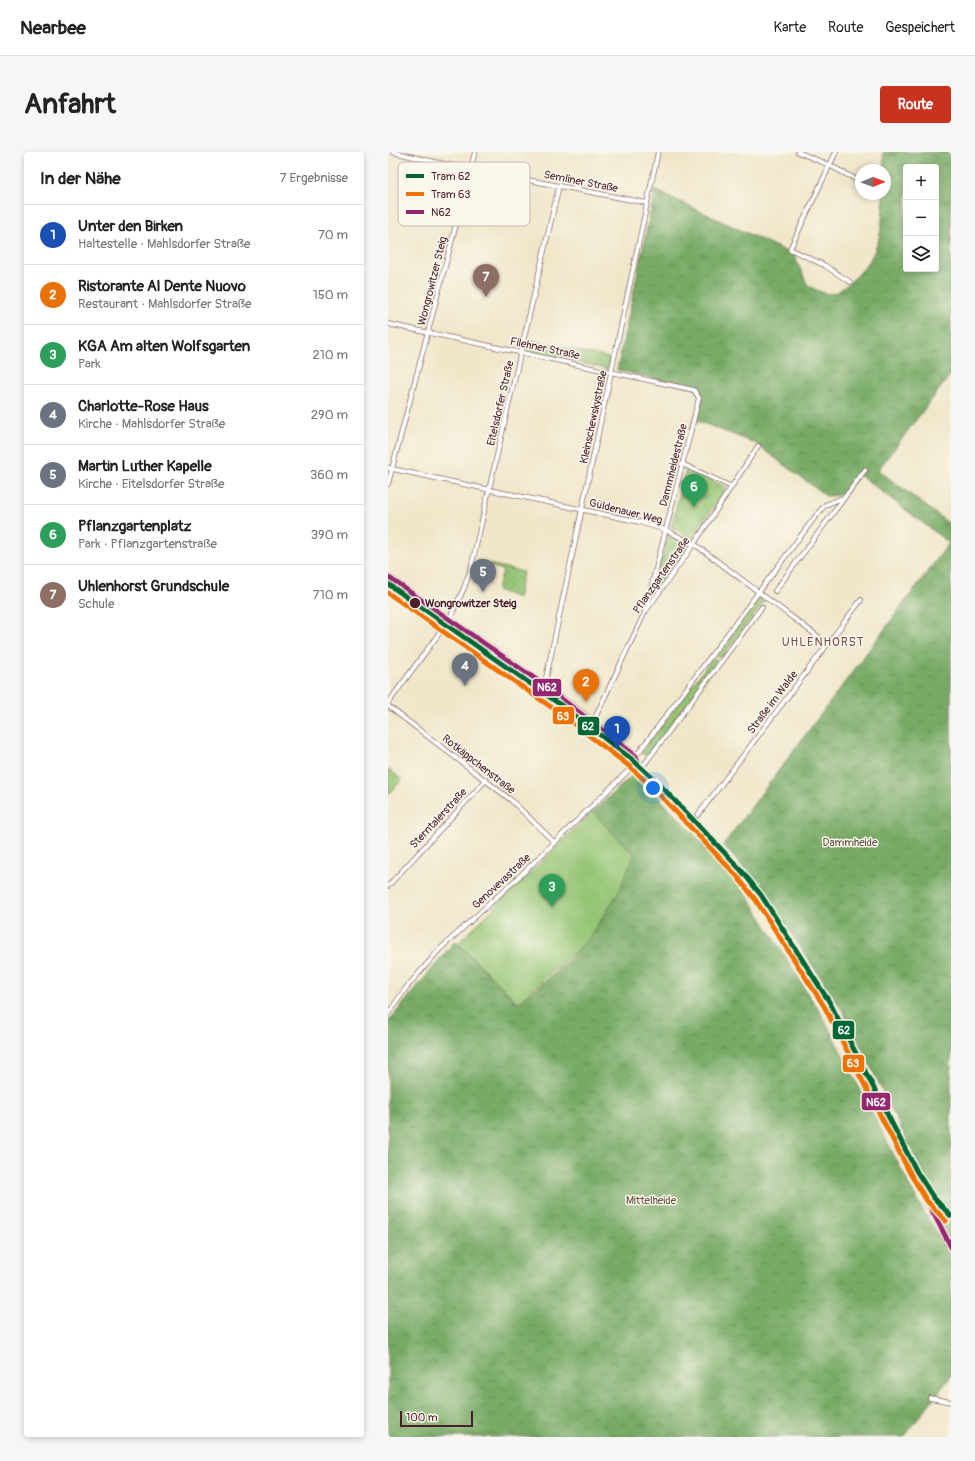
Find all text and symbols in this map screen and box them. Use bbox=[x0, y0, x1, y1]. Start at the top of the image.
text: Nearbee bbox=[20, 16, 86, 40]
text: Karte bbox=[774, 19, 806, 36]
text: Route bbox=[828, 19, 863, 36]
text: Gespeichert bbox=[885, 19, 955, 36]
button: Route bbox=[880, 86, 951, 123]
text: Anfahrt bbox=[24, 87, 116, 122]
legend bbox=[398, 162, 530, 226]
north arrow bbox=[855, 164, 891, 200]
map controls bbox=[903, 164, 939, 272]
button: + bbox=[903, 164, 939, 200]
text: In der Nähe bbox=[40, 168, 121, 189]
street label: Semliner Straße bbox=[543, 168, 620, 195]
text: 7 Ergebnisse bbox=[280, 170, 348, 186]
text: Tram 62 bbox=[431, 170, 471, 183]
text: Tram 63 bbox=[431, 188, 471, 201]
button: − bbox=[903, 200, 939, 236]
text: N62 bbox=[431, 206, 451, 219]
text: Unter den Birken bbox=[78, 217, 183, 236]
text: 1 bbox=[50, 227, 56, 243]
text: 70 m bbox=[318, 227, 348, 243]
street label: Wongrowitzer Steig bbox=[415, 235, 450, 327]
text: Haltestelle · Mahlsdorfer Straße bbox=[78, 236, 250, 252]
button: layers bbox=[903, 236, 939, 272]
pin: 7 bbox=[473, 264, 499, 297]
text: Ristorante Al Dente Nuovo bbox=[78, 277, 246, 296]
text: 2 bbox=[49, 287, 57, 303]
text: 150 m bbox=[313, 287, 348, 303]
text: Restaurant · Mahlsdorfer Straße bbox=[78, 296, 251, 312]
street label: Filehner Straße bbox=[509, 335, 582, 362]
text: KGA Am alten Wolfsgarten bbox=[78, 337, 250, 356]
text: 3 bbox=[49, 347, 57, 363]
text: 210 m bbox=[312, 347, 348, 363]
text: Park bbox=[78, 356, 101, 372]
street label: Eitelsdorfer Straße bbox=[484, 359, 517, 447]
street label: Kleinschewskystraße bbox=[577, 369, 610, 465]
text: Charlotte-Rose Haus bbox=[78, 397, 209, 416]
text: 4 bbox=[49, 407, 57, 423]
text: 290 m bbox=[311, 407, 348, 423]
text: Kirche · Mahlsdorfer Straße bbox=[78, 416, 225, 432]
street label: Dammheidestraße bbox=[657, 422, 690, 508]
text: Martin Luther Kapelle bbox=[78, 457, 212, 476]
text: 5 bbox=[49, 467, 57, 483]
text: 360 m bbox=[310, 467, 348, 483]
pin: 6 bbox=[681, 474, 707, 507]
text: Kirche · Eitelsdorfer Straße bbox=[78, 476, 224, 492]
street label: Güldenauer Weg bbox=[588, 496, 664, 527]
text: Pflanzgartenplatz bbox=[78, 517, 191, 536]
text: 6 bbox=[49, 527, 57, 543]
text: 390 m bbox=[311, 527, 348, 543]
street label: Pflanzgartenstraße bbox=[630, 534, 693, 616]
text: Park · Pflanzgartenstraße bbox=[78, 536, 217, 552]
pin: 5 bbox=[470, 559, 496, 592]
text: Uhlenhorst Grundschule bbox=[78, 577, 229, 596]
text: 7 bbox=[50, 587, 56, 603]
text: 710 m bbox=[313, 587, 348, 603]
text: Schule bbox=[78, 596, 114, 612]
marker: Wongrowitzer Steig bbox=[408, 596, 422, 610]
place label: Wongrowitzer Steig bbox=[425, 597, 517, 610]
district label: UHLENHORST bbox=[782, 635, 864, 650]
pin: 4 bbox=[452, 653, 478, 686]
street label: Straße im Walde bbox=[744, 668, 801, 736]
pin: 2 bbox=[573, 669, 599, 702]
line badge: N62 bbox=[532, 678, 562, 697]
text: N62 bbox=[537, 681, 557, 694]
line badge: 63 bbox=[552, 706, 575, 725]
text: 63 bbox=[557, 710, 569, 723]
line badge: 62 bbox=[577, 716, 600, 736]
pin: 1 bbox=[604, 716, 630, 749]
text: 62 bbox=[582, 720, 594, 733]
street label: Rotkäppchenstraße bbox=[440, 732, 518, 797]
your location bbox=[643, 778, 663, 798]
street label: Sterntalerstraße bbox=[407, 785, 470, 851]
park label: Dammheide bbox=[822, 836, 878, 849]
street label: Genovevastraße bbox=[469, 851, 534, 912]
pin: 3 bbox=[539, 874, 565, 907]
line badge: 62 bbox=[832, 1020, 855, 1040]
text: 62 bbox=[838, 1024, 850, 1037]
line badge: 63 bbox=[842, 1054, 865, 1073]
text: 63 bbox=[847, 1057, 859, 1070]
line badge: N62 bbox=[861, 1092, 891, 1111]
text: N62 bbox=[866, 1096, 886, 1109]
park label: Mittelheide bbox=[626, 1194, 677, 1207]
scale bar bbox=[400, 1409, 473, 1428]
text: 100 m bbox=[406, 1411, 437, 1424]

